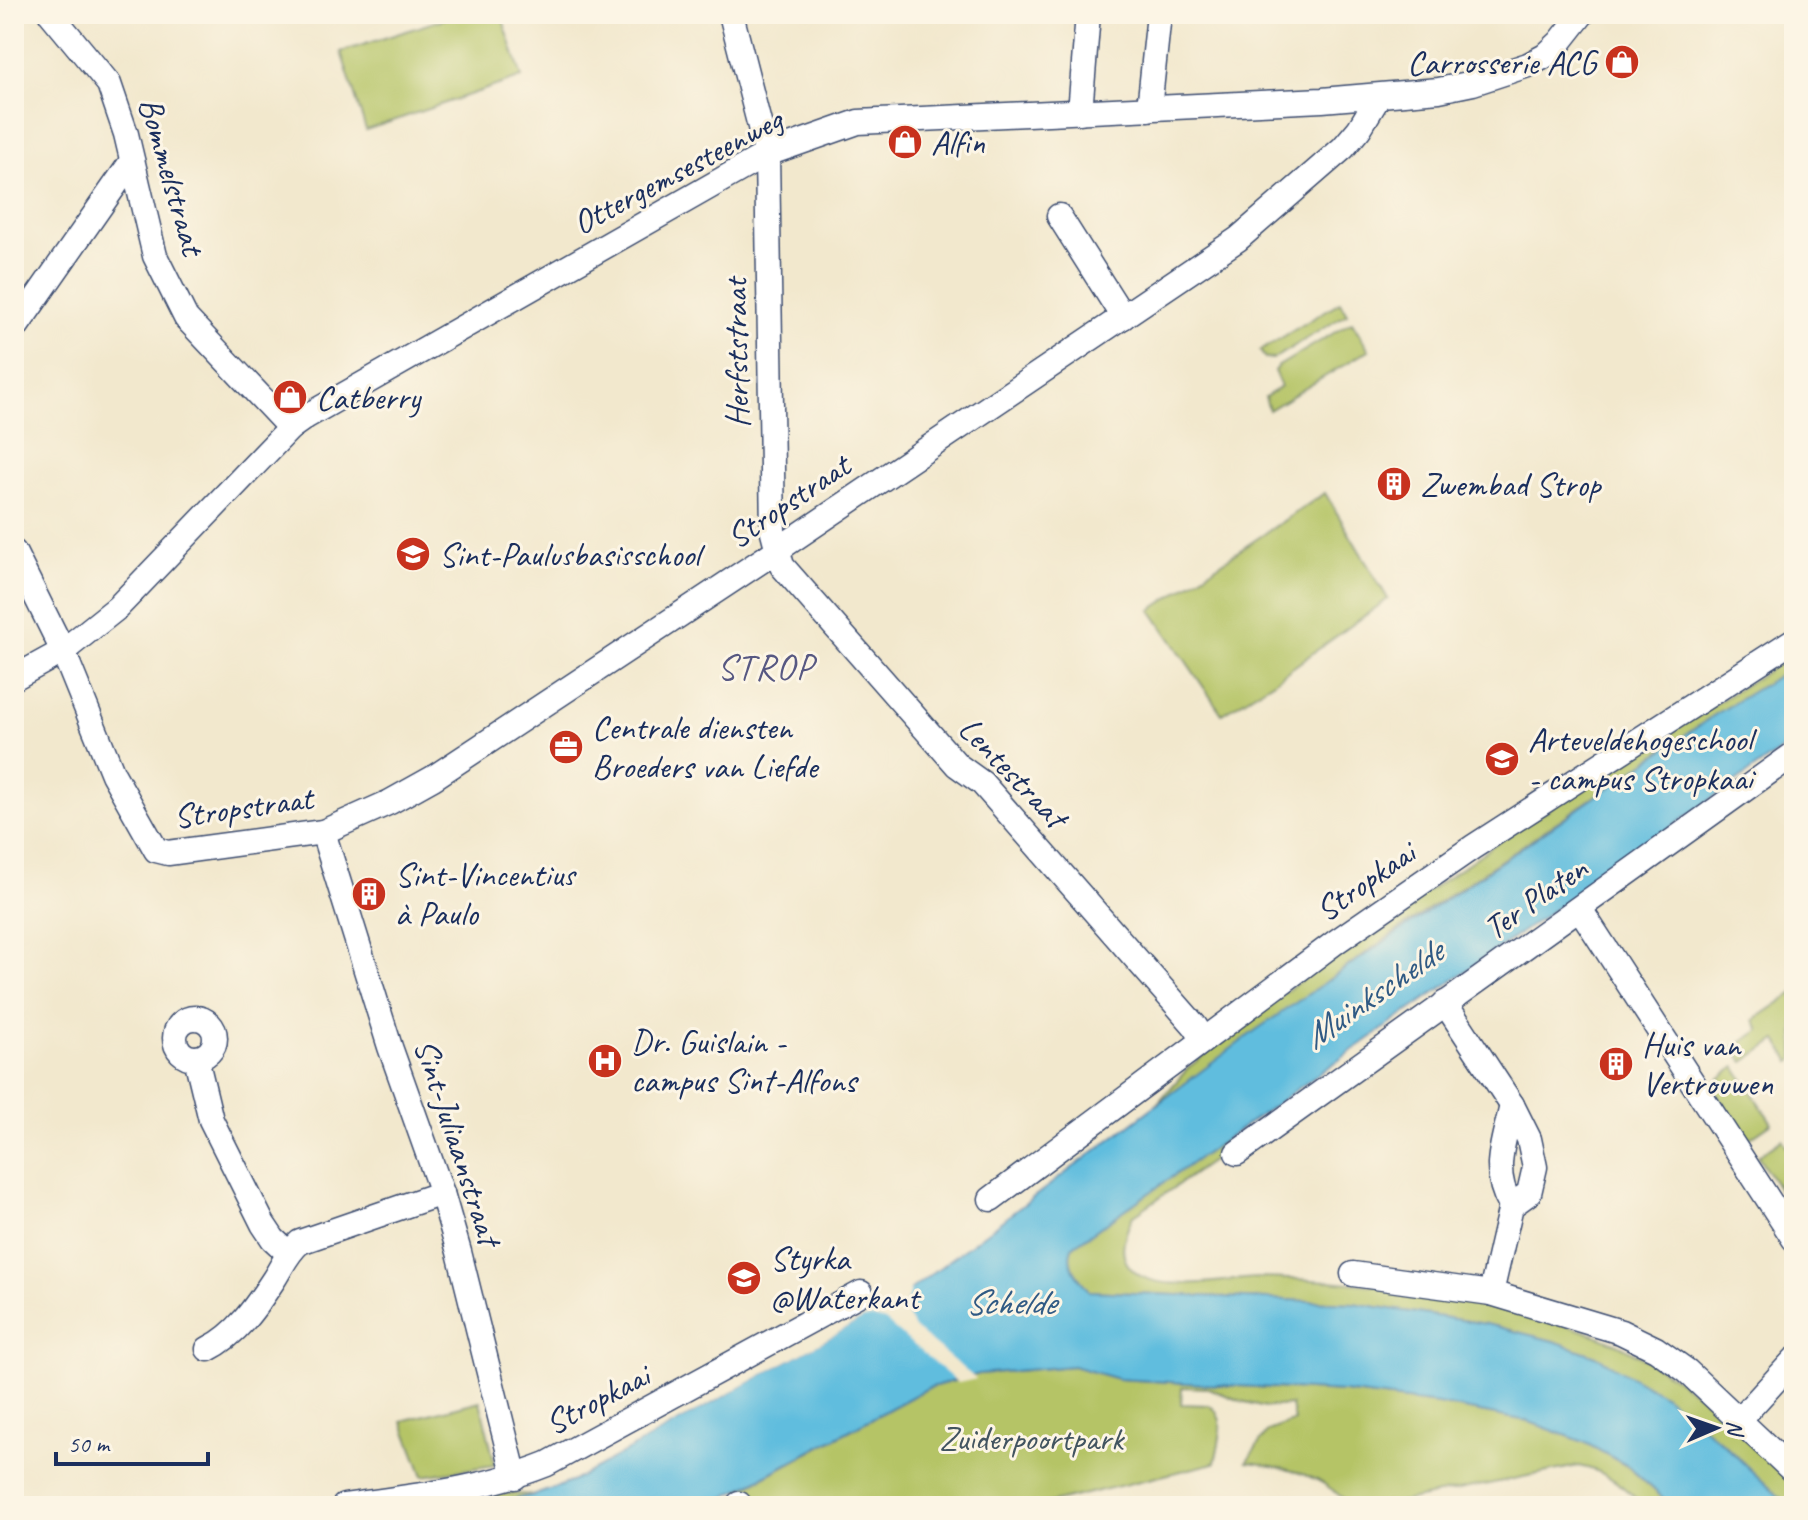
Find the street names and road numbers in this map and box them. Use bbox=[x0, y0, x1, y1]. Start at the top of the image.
street label: Bommelstraat bbox=[129, 92, 216, 263]
street label: Ottergemsesteenweg bbox=[565, 96, 792, 244]
street label: Herfststraat bbox=[713, 274, 759, 428]
street label: Stropstraat bbox=[718, 442, 861, 558]
street label: Lentestraat bbox=[950, 707, 1080, 840]
street label: Stropstraat bbox=[171, 775, 319, 838]
street label: Stropkaai bbox=[1307, 829, 1426, 931]
street label: Ter Platen bbox=[1475, 846, 1597, 949]
street label: Sint-Juliaanstraat bbox=[404, 1034, 513, 1255]
street label: Stropkaai bbox=[538, 1352, 660, 1444]

